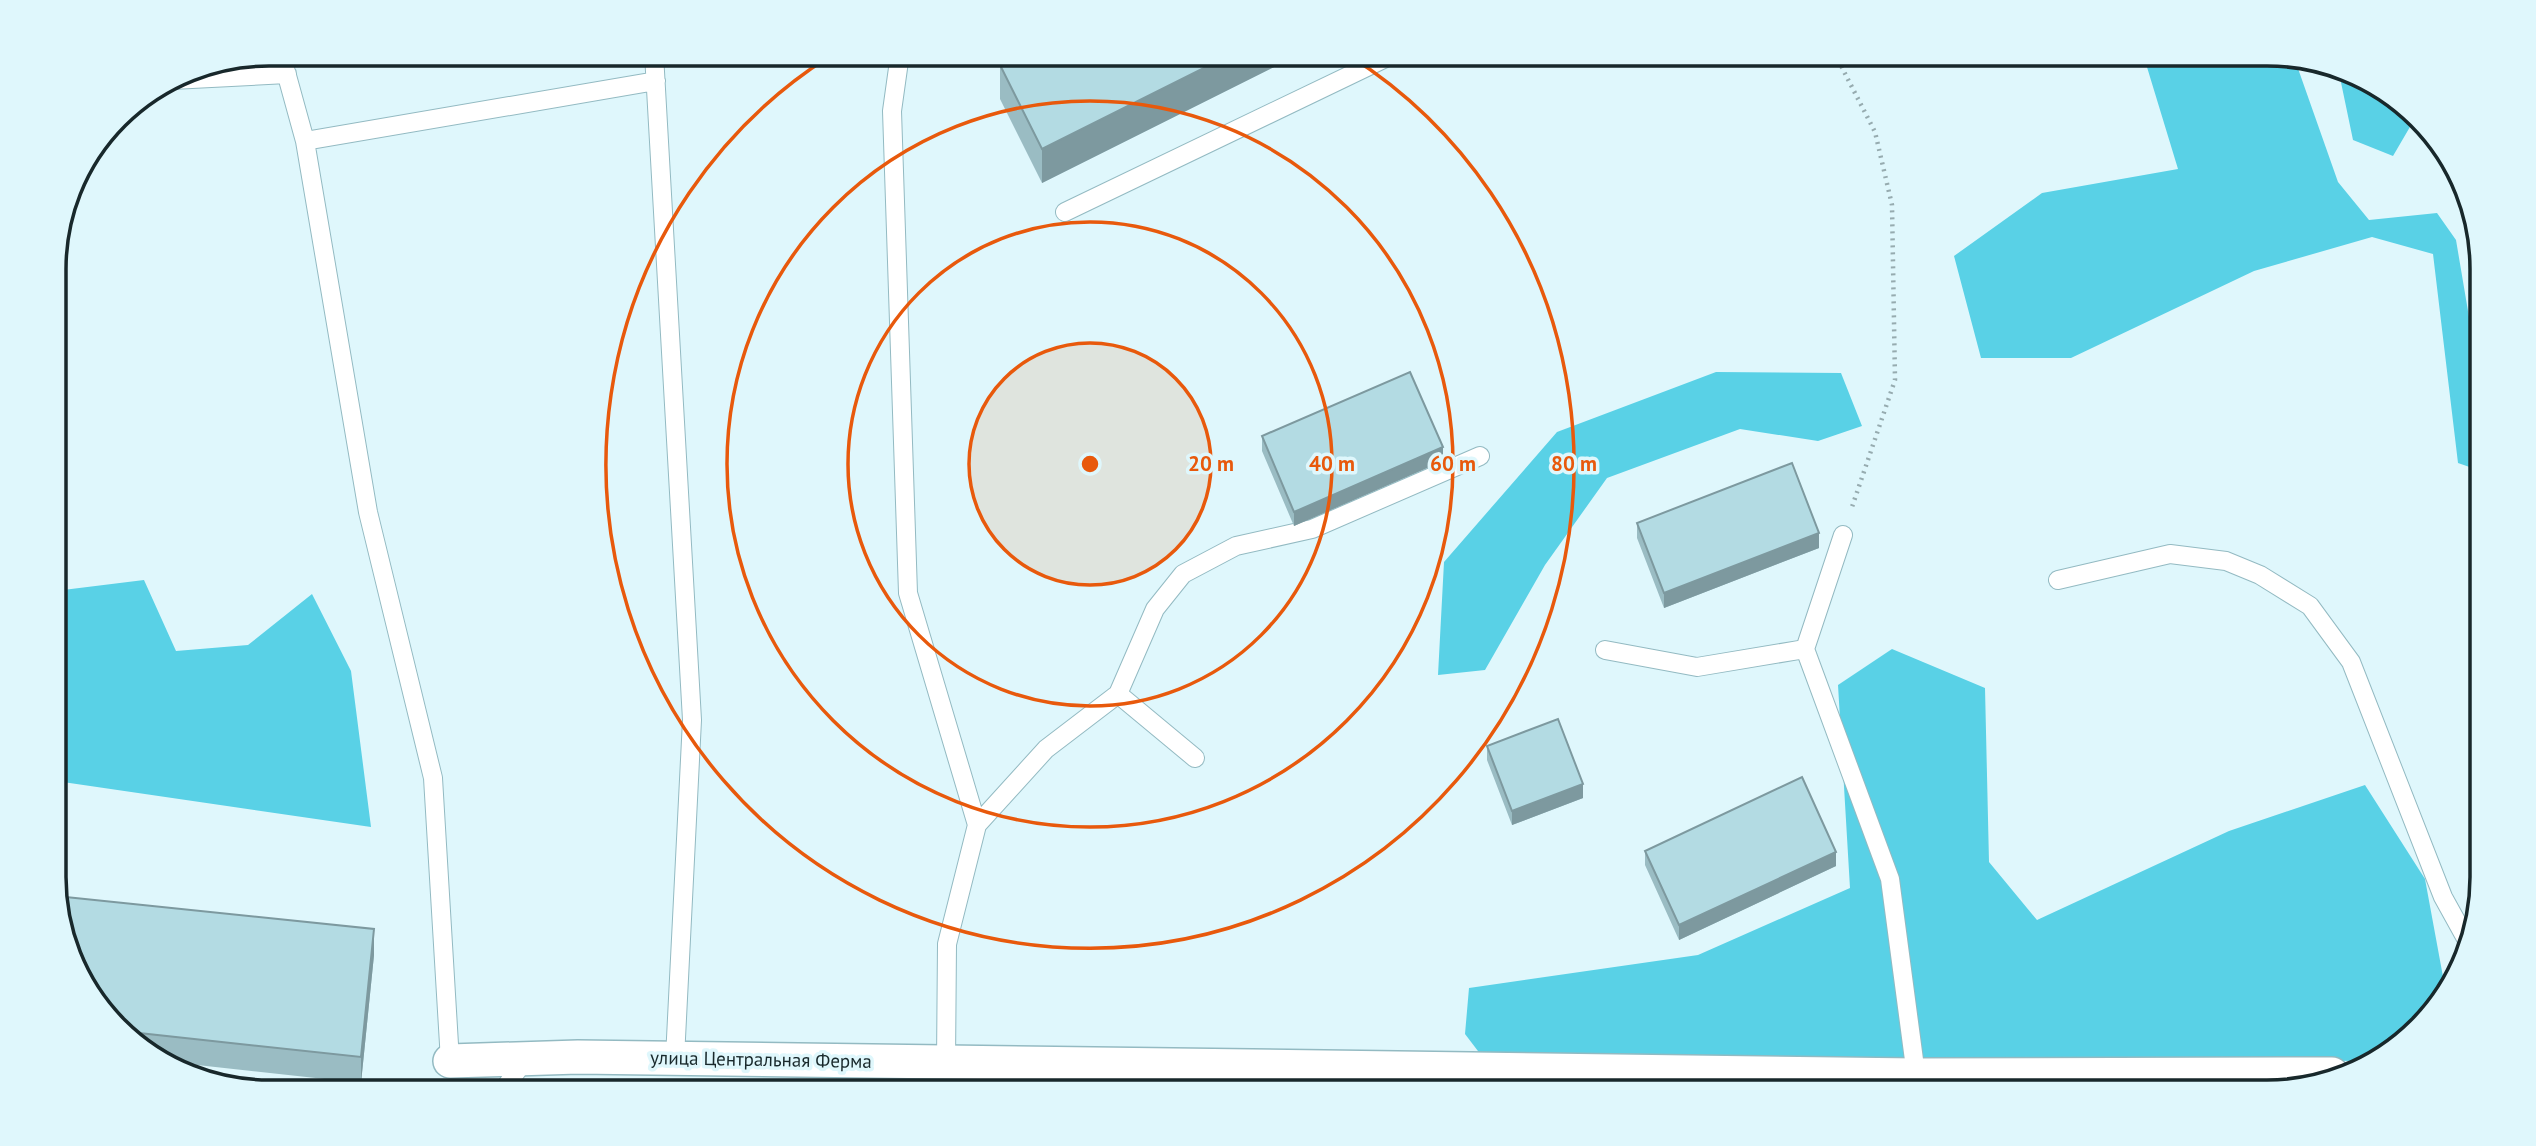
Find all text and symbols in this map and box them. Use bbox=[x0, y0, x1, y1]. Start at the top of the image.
text: 20 m bbox=[1188, 450, 1234, 477]
text: 40 m bbox=[1309, 450, 1355, 477]
text: 60 m bbox=[1430, 450, 1476, 477]
text: 80 m bbox=[1551, 450, 1597, 477]
centre of rings bbox=[1078, 452, 1102, 476]
street label: улица Центральная Ферма bbox=[650, 1045, 872, 1073]

